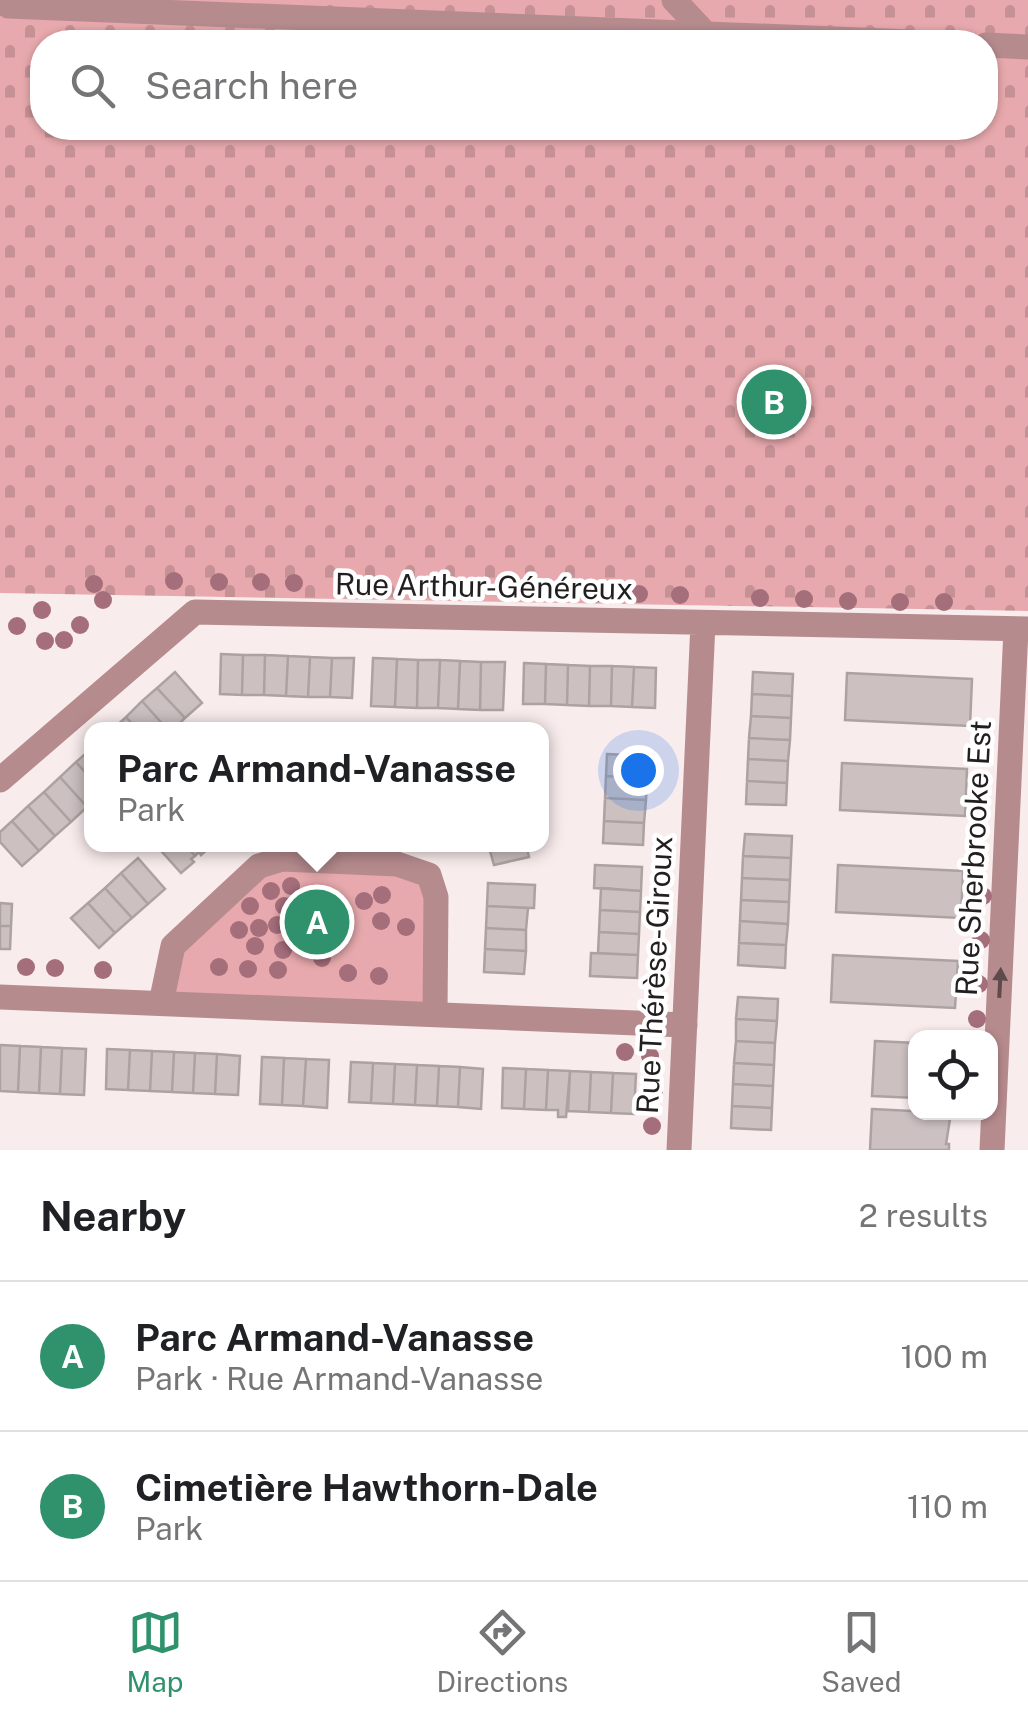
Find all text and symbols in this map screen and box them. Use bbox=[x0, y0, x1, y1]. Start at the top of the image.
search box bbox=[30, 30, 998, 140]
icon: search bbox=[65, 58, 120, 113]
text: Search here bbox=[145, 63, 358, 108]
pin: B bbox=[742, 364, 806, 440]
street label: Rue Arthur-Généreux bbox=[335, 565, 633, 607]
street label: Rue Sherbrooke Est bbox=[948, 719, 998, 997]
popup bbox=[84, 722, 549, 852]
your location bbox=[613, 745, 664, 796]
text: Parc Armand-Vanasse bbox=[117, 746, 516, 791]
text: Park bbox=[117, 791, 185, 828]
street label: Rue Thérèse-Giroux bbox=[629, 835, 679, 1115]
pin: A bbox=[284, 884, 350, 960]
one-way arrow bbox=[992, 966, 1008, 998]
map controls bbox=[908, 1030, 998, 1120]
button: locate bbox=[908, 1030, 998, 1120]
text: Nearby bbox=[40, 1191, 186, 1240]
text: 2 results bbox=[859, 1197, 988, 1234]
text: Parc Armand-Vanasse bbox=[135, 1315, 534, 1360]
text: A bbox=[61, 1338, 84, 1375]
text: 100 m bbox=[901, 1338, 988, 1375]
text: Park · Rue Armand-Vanasse bbox=[135, 1360, 543, 1397]
text: Cimetière Hawthorn-Dale bbox=[135, 1465, 598, 1510]
text: B bbox=[62, 1488, 83, 1525]
text: 110 m bbox=[907, 1488, 988, 1525]
text: Park bbox=[135, 1510, 203, 1547]
tab: Map bbox=[127, 1605, 183, 1698]
tab: Directions bbox=[437, 1605, 568, 1698]
tab: Saved bbox=[821, 1605, 901, 1698]

